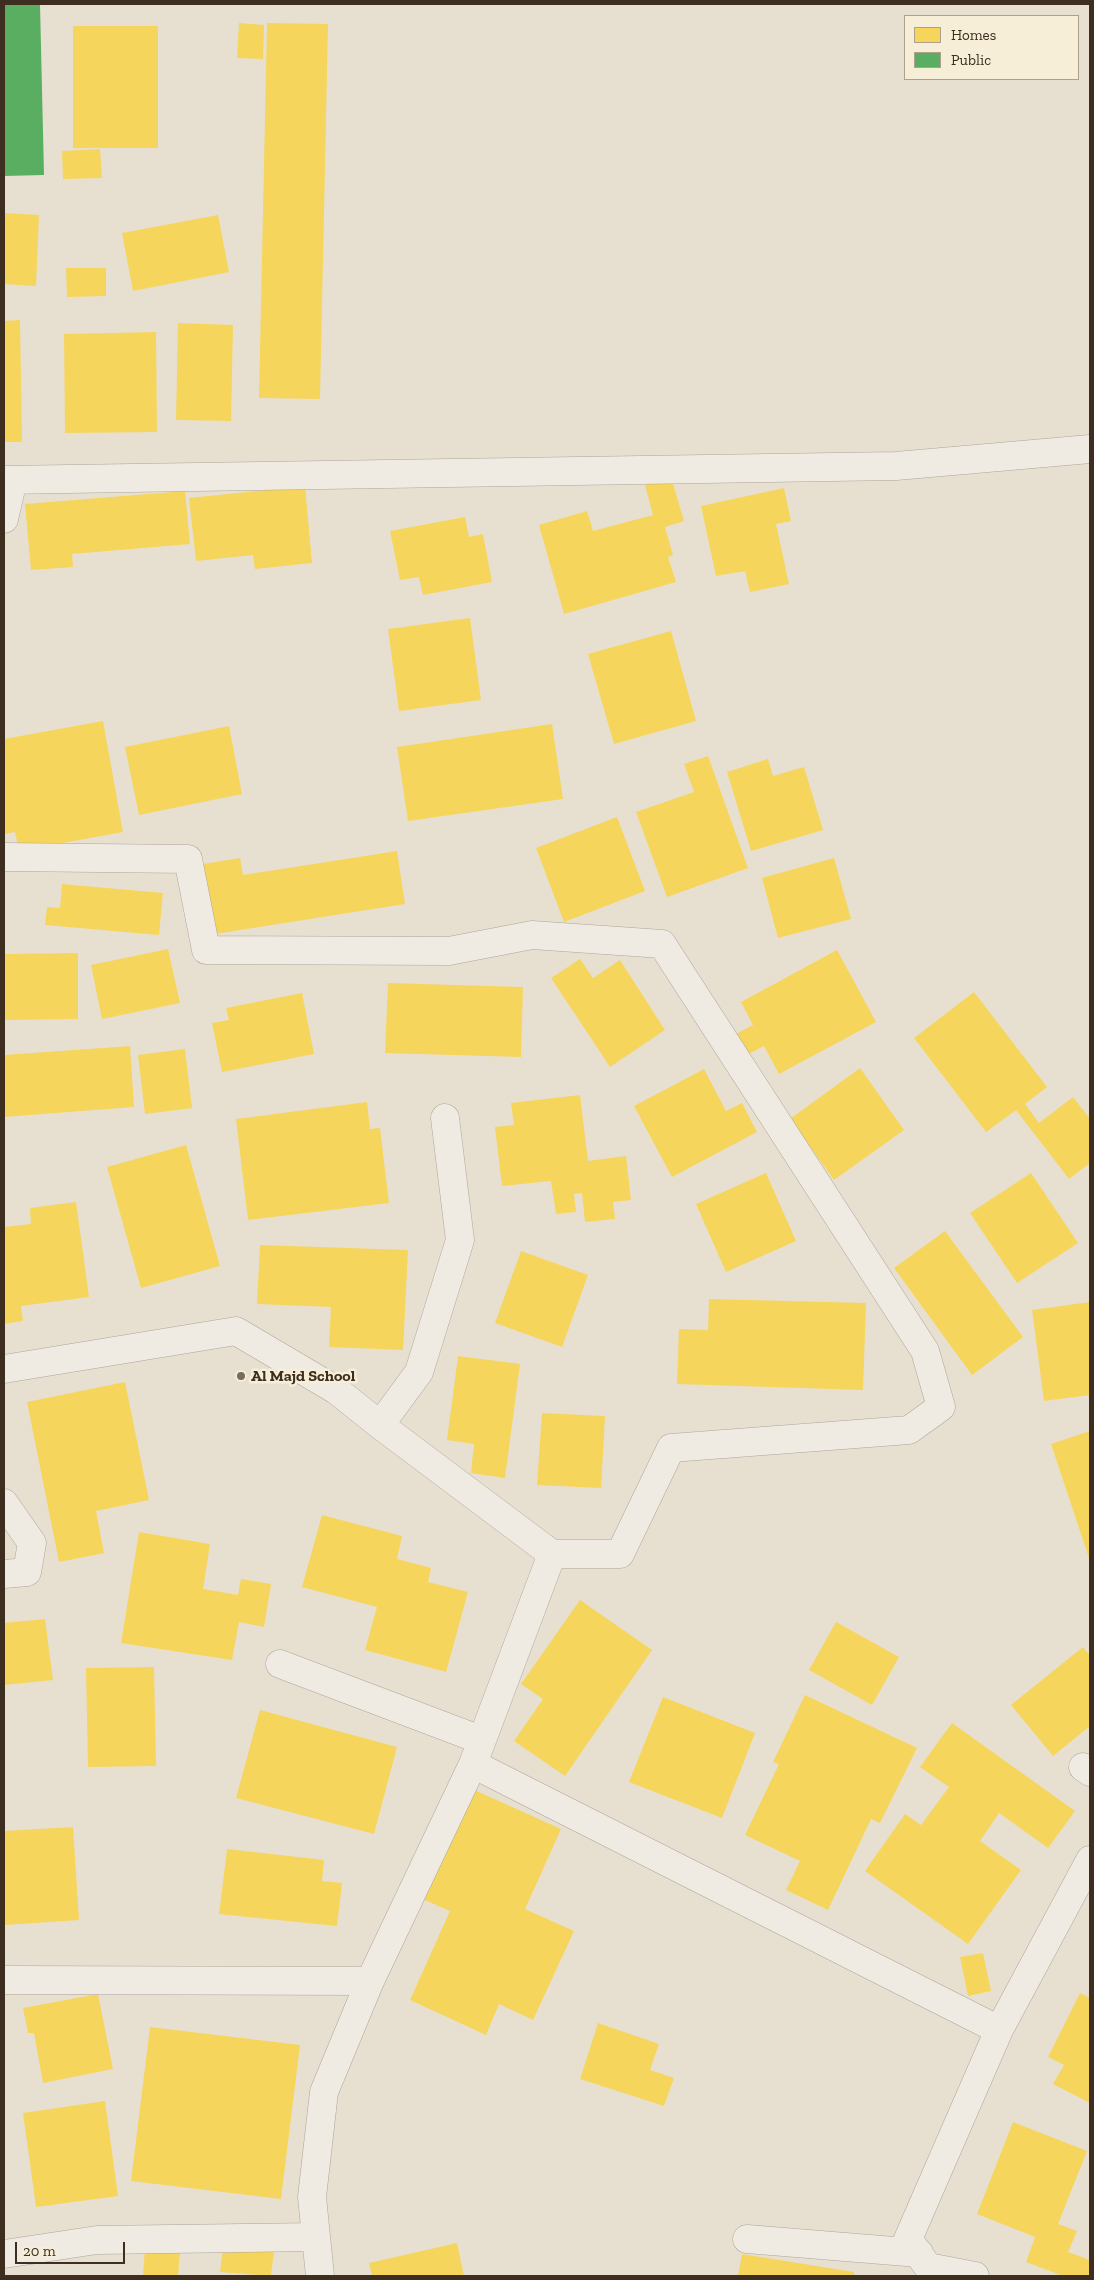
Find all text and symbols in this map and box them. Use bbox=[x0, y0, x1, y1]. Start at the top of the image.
legend bbox=[904, 15, 1079, 80]
text: Homes bbox=[951, 26, 996, 44]
text: Public bbox=[951, 51, 991, 69]
place label: Al Majd School bbox=[251, 1366, 355, 1386]
marker: Al Majd School bbox=[235, 1370, 247, 1382]
scale bar bbox=[18, 2232, 128, 2264]
text: 20 m bbox=[23, 2242, 56, 2260]

